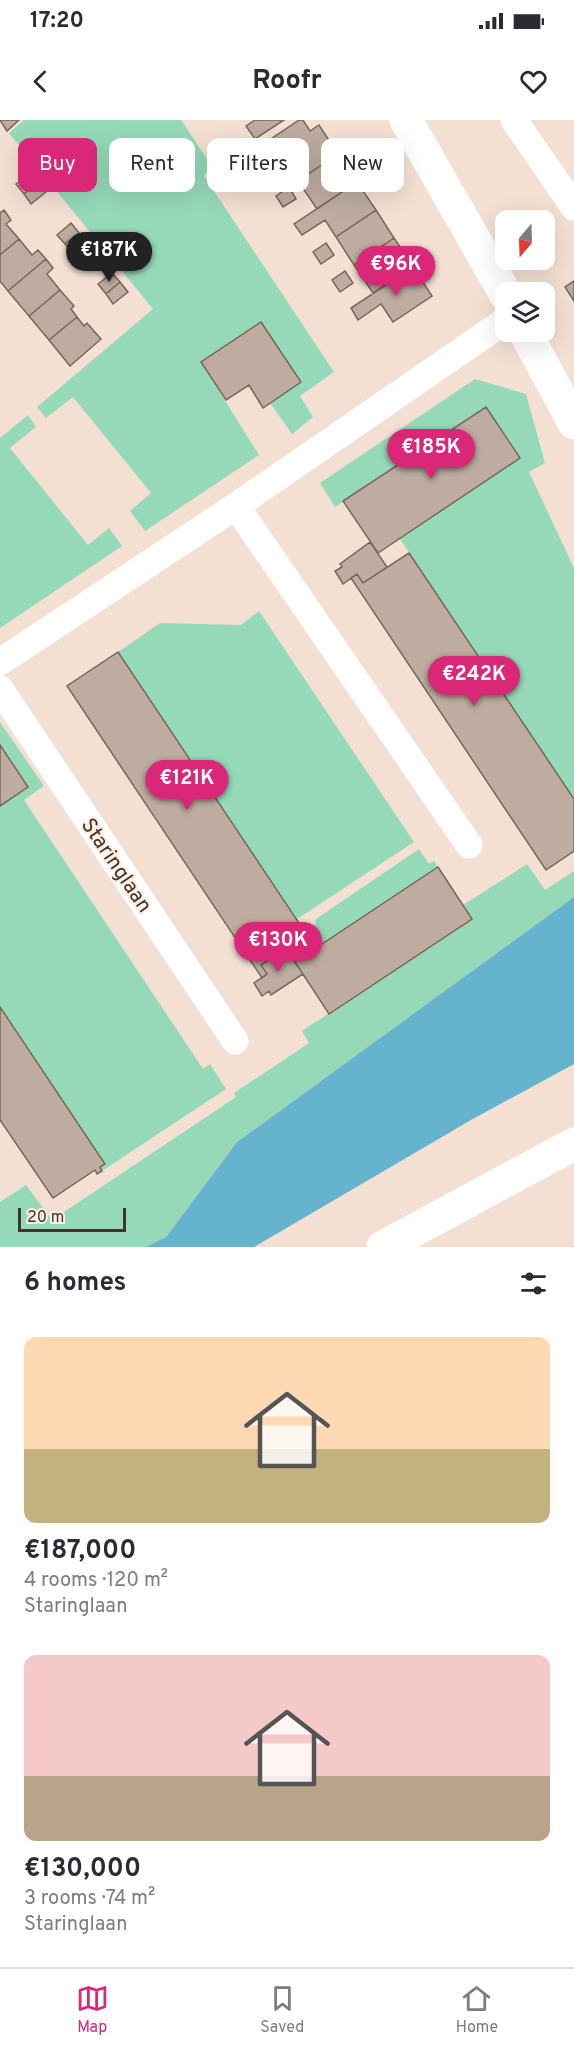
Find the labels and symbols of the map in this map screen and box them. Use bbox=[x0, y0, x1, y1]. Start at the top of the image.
north arrow bbox=[495, 210, 555, 270]
pin: €187K bbox=[67, 232, 151, 283]
pin: €96K bbox=[360, 246, 432, 297]
pin: €185K bbox=[389, 429, 473, 480]
pin: €242K bbox=[432, 656, 516, 707]
pin: €121K bbox=[145, 760, 229, 811]
street label: Staringlaan bbox=[74, 813, 157, 918]
pin: €130K bbox=[236, 922, 320, 973]
scale bar bbox=[18, 1205, 126, 1232]

